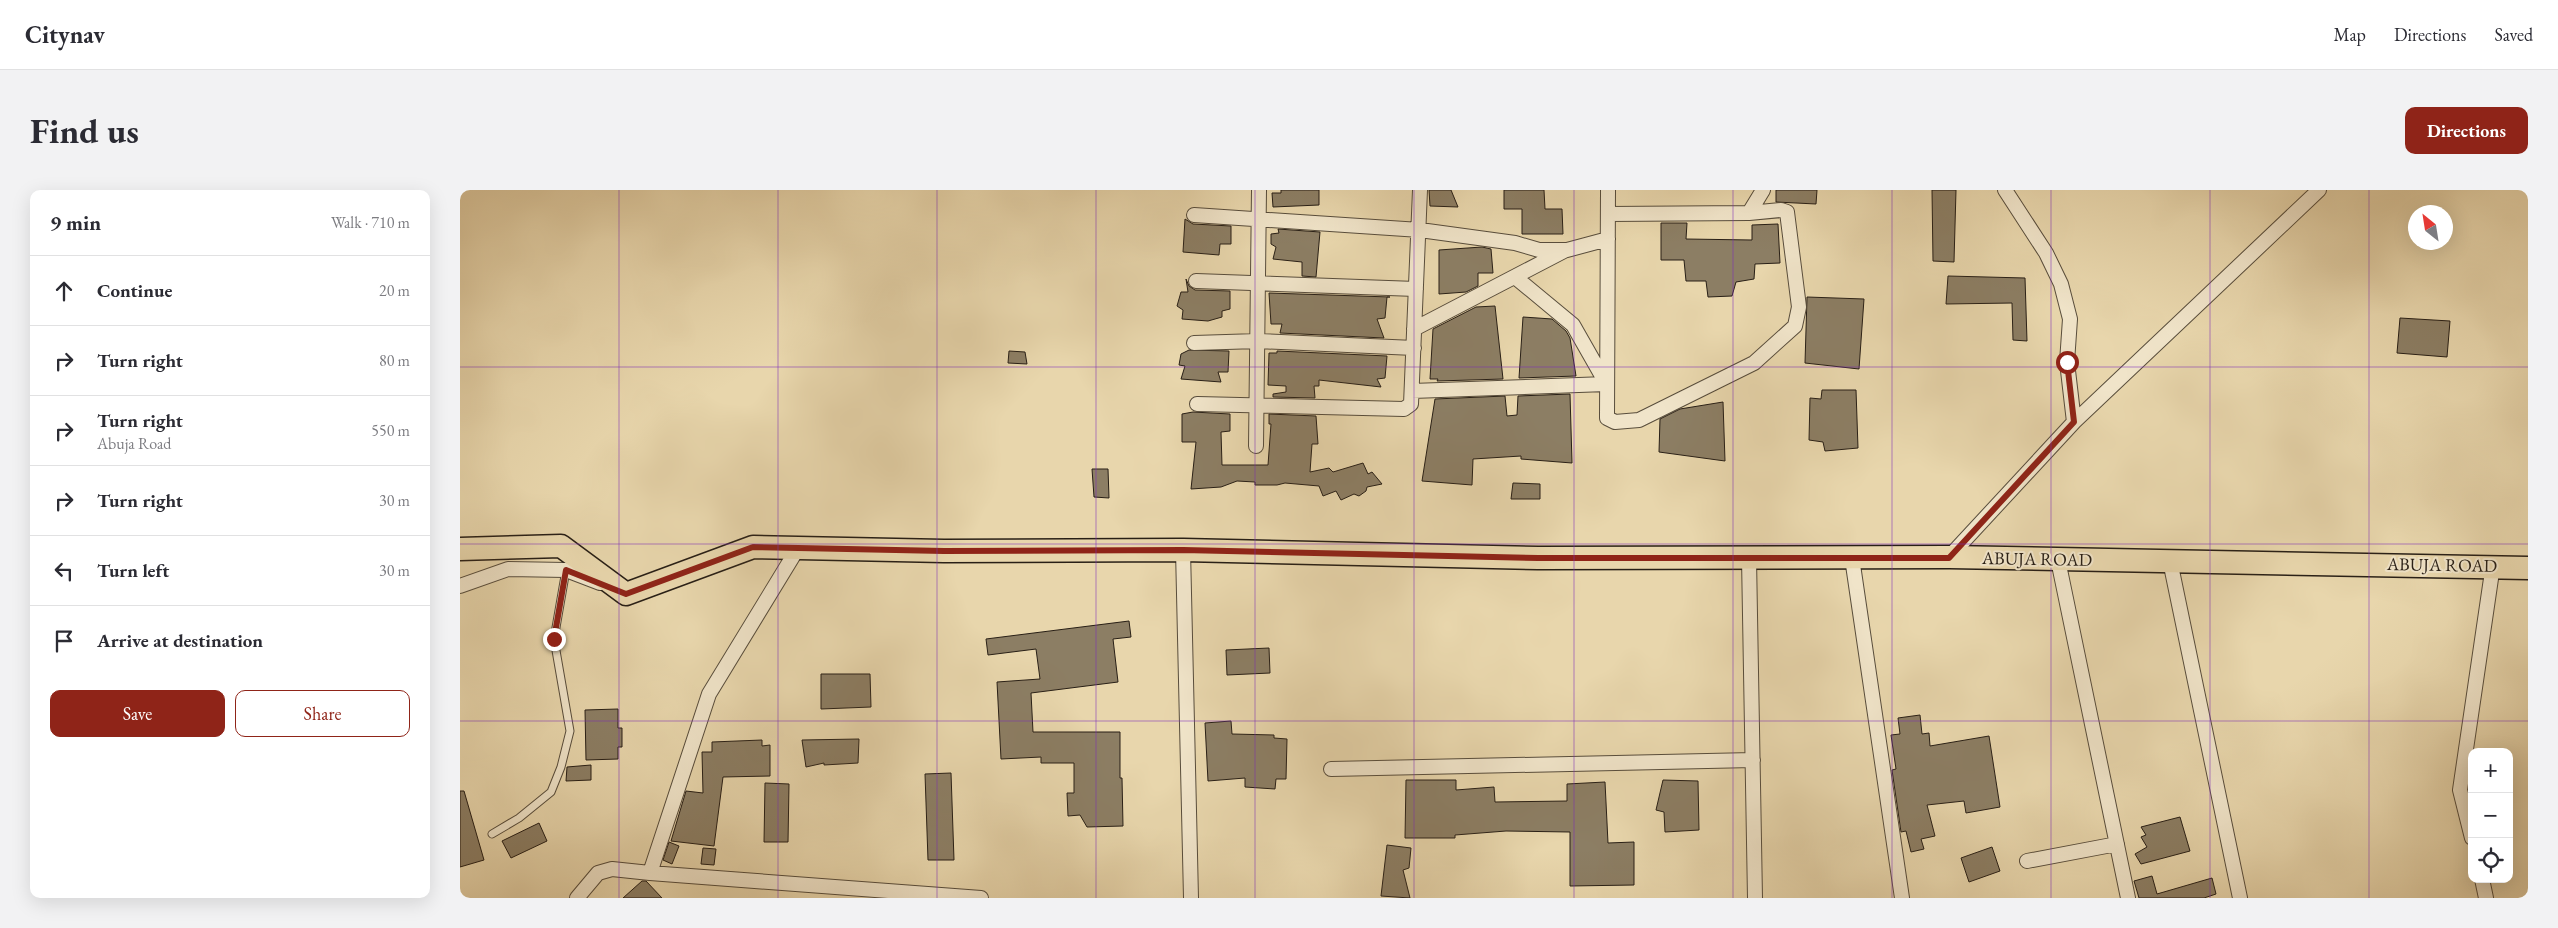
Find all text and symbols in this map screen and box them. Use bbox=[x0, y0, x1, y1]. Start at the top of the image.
text: Citynav bbox=[25, 19, 105, 50]
text: Map bbox=[2334, 23, 2366, 46]
text: Directions bbox=[2394, 23, 2466, 46]
text: Saved bbox=[2494, 23, 2533, 46]
button: Directions bbox=[2405, 107, 2528, 154]
text: Find us bbox=[30, 108, 139, 153]
north arrow bbox=[2408, 205, 2453, 250]
text: 9 min bbox=[50, 209, 101, 236]
text: Walk · 710 m bbox=[331, 212, 410, 233]
icon: ahead bbox=[50, 277, 78, 305]
text: Continue bbox=[97, 278, 172, 303]
text: 20 m bbox=[379, 280, 410, 301]
icon: right bbox=[50, 347, 78, 375]
text: Turn right bbox=[97, 348, 183, 373]
text: 80 m bbox=[379, 350, 410, 371]
route start bbox=[2056, 351, 2079, 374]
text: Turn right bbox=[97, 408, 183, 433]
icon: right bbox=[50, 417, 78, 445]
text: 550 m bbox=[371, 420, 410, 441]
text: Abuja Road bbox=[97, 433, 171, 454]
icon: right bbox=[50, 487, 78, 515]
text: Turn right bbox=[97, 488, 183, 513]
text: 30 m bbox=[379, 490, 410, 511]
street label: ABUJA ROAD bbox=[1981, 546, 2092, 571]
street label: ABUJA ROAD bbox=[2386, 552, 2497, 577]
icon: left bbox=[50, 557, 78, 585]
text: Turn left bbox=[97, 558, 169, 583]
text: 30 m bbox=[379, 560, 410, 581]
icon: arrive bbox=[50, 627, 78, 655]
text: Arrive at destination bbox=[97, 628, 263, 653]
route end bbox=[543, 628, 566, 651]
button: Save bbox=[50, 690, 225, 737]
button: Share bbox=[235, 690, 410, 737]
map controls bbox=[2468, 748, 2513, 883]
button: + bbox=[2468, 748, 2513, 793]
button: − bbox=[2468, 793, 2513, 838]
button: locate bbox=[2468, 838, 2513, 883]

